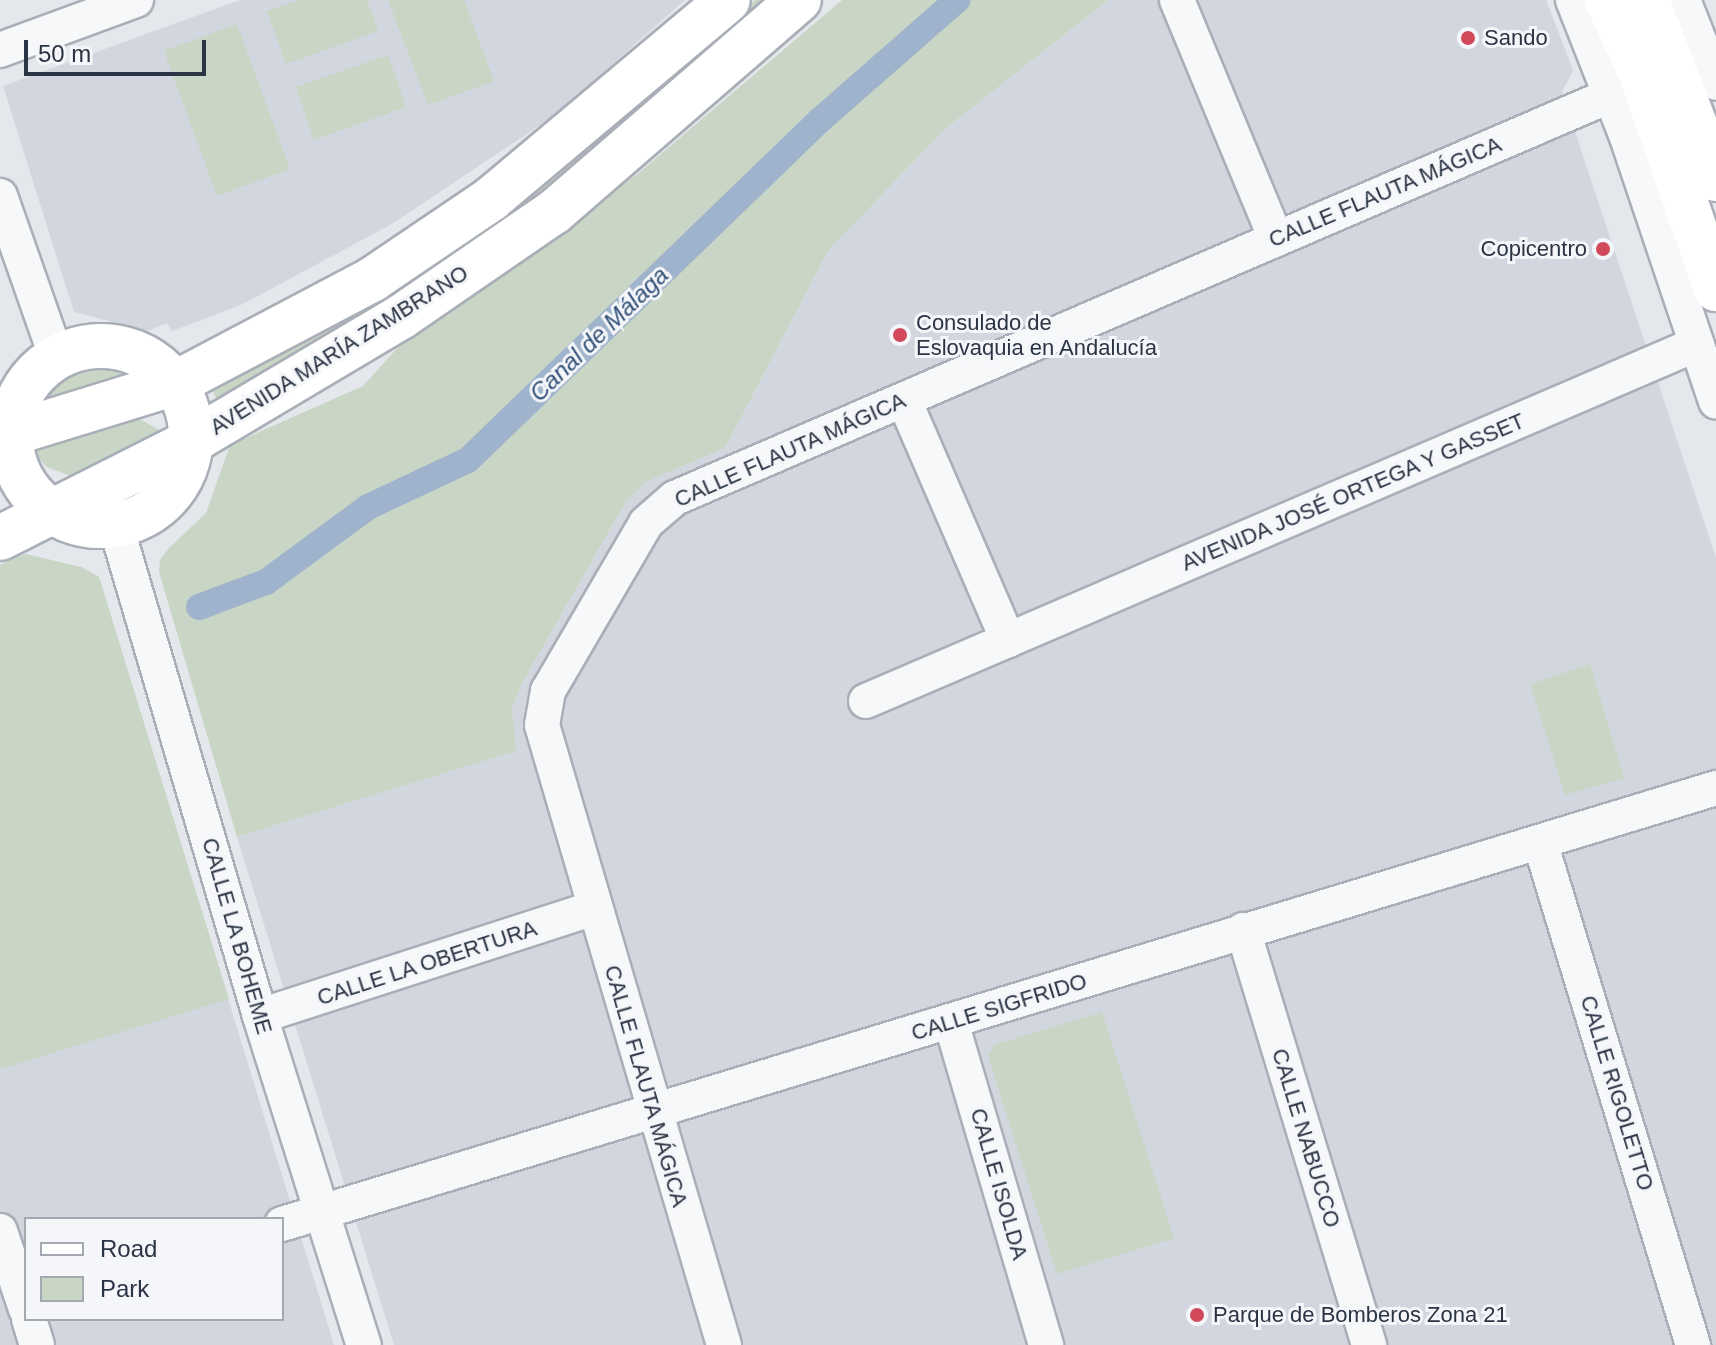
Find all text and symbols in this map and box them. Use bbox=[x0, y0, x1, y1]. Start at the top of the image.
scale bar bbox=[28, 24, 210, 74]
place label: Sando bbox=[1484, 25, 1548, 51]
marker: Sando bbox=[1459, 29, 1477, 47]
text: 50 m bbox=[38, 40, 91, 67]
street label: CALLE FLAUTA MÁGICA bbox=[1264, 131, 1506, 253]
place label: Copicentro bbox=[1481, 236, 1587, 262]
marker: Copicentro bbox=[1594, 240, 1612, 258]
street label: AVENIDA MARÍA ZAMBRANO bbox=[204, 259, 474, 441]
water label: Canal de Málaga bbox=[524, 261, 674, 407]
place label: Consulado de Eslovaquia en Andalucía bbox=[916, 309, 1158, 360]
marker: Consulado de Eslovaquia en Andalucía bbox=[891, 326, 909, 344]
street label: CALLE FLAUTA MÁGICA bbox=[670, 387, 910, 513]
street label: AVENIDA JOSÉ ORTEGA Y GASSET bbox=[1176, 407, 1530, 577]
street label: CALLE LA BOHEME bbox=[196, 834, 278, 1038]
street label: CALLE LA OBERTURA bbox=[313, 915, 541, 1011]
street label: CALLE FLAUTA MÁGICA bbox=[599, 962, 693, 1210]
street label: CALLE SIGFRIDO bbox=[908, 968, 1090, 1046]
street label: CALLE RIGOLETTO bbox=[1575, 992, 1659, 1194]
street label: CALLE NABUCCO bbox=[1266, 1045, 1346, 1231]
street label: CALLE ISOLDA bbox=[965, 1105, 1033, 1263]
legend bbox=[24, 1217, 284, 1321]
text: Road bbox=[100, 1235, 157, 1262]
text: Park bbox=[100, 1275, 149, 1302]
place label: Parque de Bomberos Zona 21 bbox=[1213, 1302, 1508, 1328]
marker: Parque de Bomberos Zona 21 bbox=[1188, 1306, 1206, 1324]

